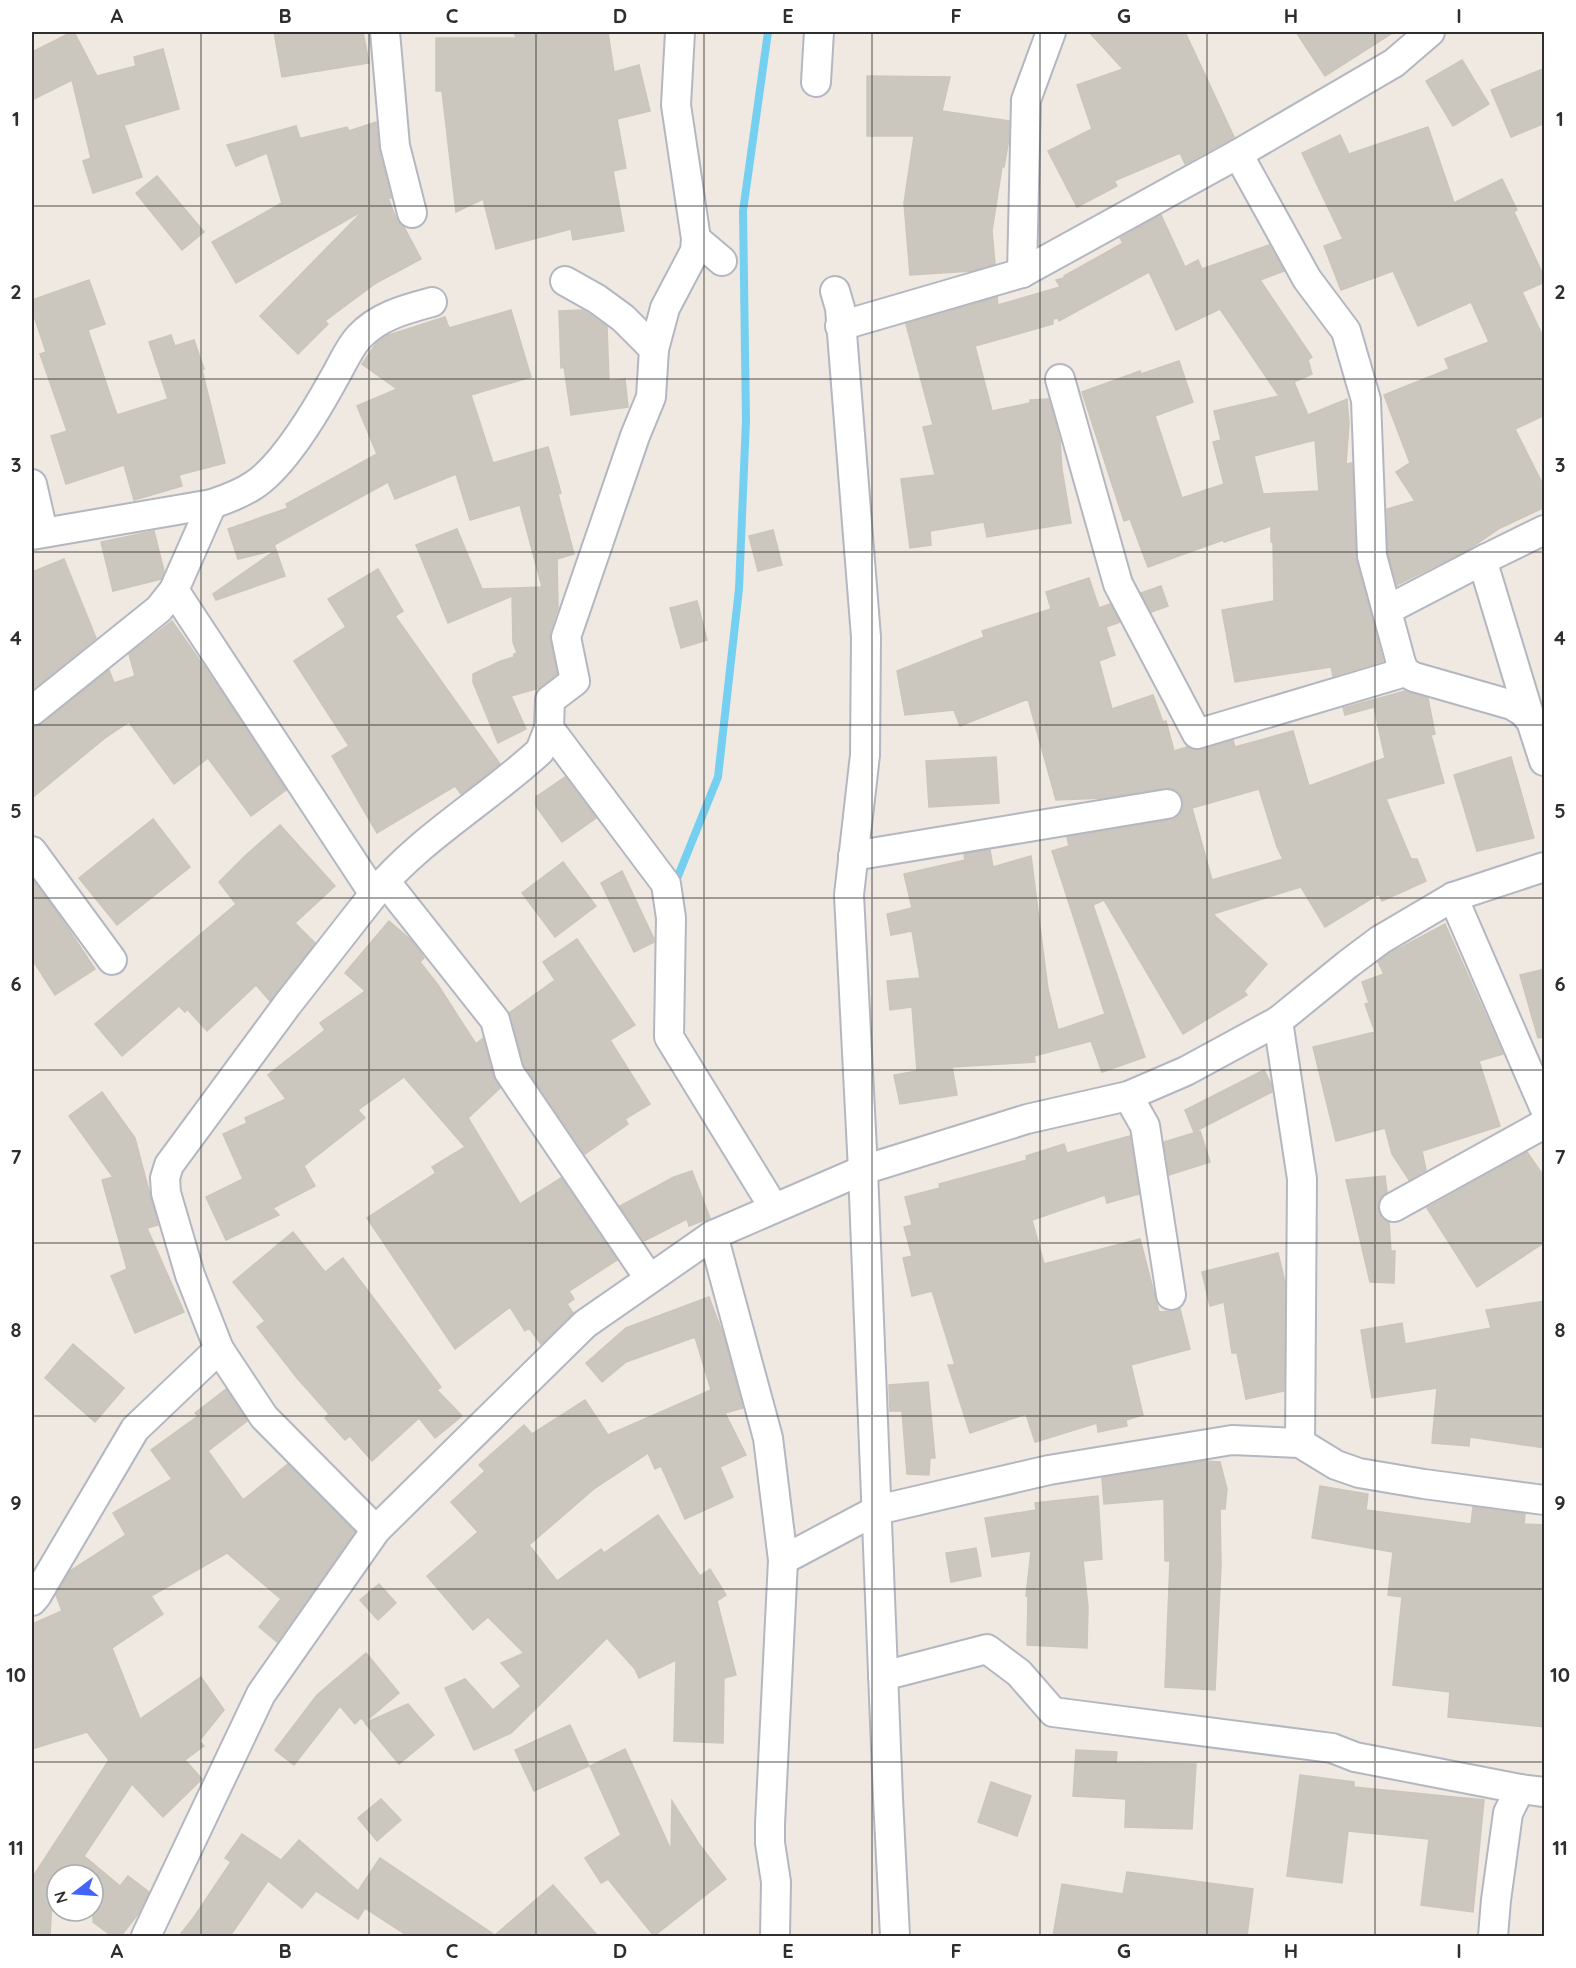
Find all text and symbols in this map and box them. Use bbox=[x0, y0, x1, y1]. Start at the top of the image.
text: A bbox=[111, 3, 124, 28]
text: B bbox=[278, 3, 292, 28]
text: C bbox=[446, 3, 459, 28]
text: D bbox=[613, 3, 627, 28]
text: E bbox=[782, 3, 794, 28]
text: F bbox=[950, 3, 962, 28]
text: G bbox=[1117, 3, 1131, 28]
text: H bbox=[1284, 3, 1298, 28]
text: I bbox=[1456, 3, 1462, 28]
text: 1 bbox=[12, 106, 20, 131]
text: 1 bbox=[1556, 106, 1564, 131]
text: 2 bbox=[10, 279, 22, 304]
text: 2 bbox=[1554, 279, 1566, 304]
text: 3 bbox=[11, 452, 21, 477]
text: 3 bbox=[1555, 452, 1565, 477]
text: 4 bbox=[10, 625, 22, 650]
text: 4 bbox=[1554, 625, 1566, 650]
text: 5 bbox=[10, 798, 22, 823]
text: 5 bbox=[1554, 798, 1566, 823]
text: 6 bbox=[10, 971, 22, 996]
text: 6 bbox=[1554, 971, 1566, 996]
text: 7 bbox=[11, 1144, 22, 1169]
text: 7 bbox=[1555, 1144, 1566, 1169]
text: 8 bbox=[11, 1317, 22, 1342]
text: 8 bbox=[1555, 1317, 1566, 1342]
text: 9 bbox=[10, 1490, 22, 1515]
text: 9 bbox=[1554, 1490, 1566, 1515]
text: 10 bbox=[6, 1662, 26, 1687]
text: 10 bbox=[1550, 1662, 1570, 1687]
text: 11 bbox=[8, 1835, 24, 1860]
text: 11 bbox=[1552, 1835, 1568, 1860]
north arrow bbox=[45, 1863, 105, 1923]
text: N bbox=[49, 1889, 72, 1906]
text: A bbox=[111, 1938, 124, 1963]
text: B bbox=[278, 1938, 292, 1963]
text: C bbox=[446, 1938, 459, 1963]
text: D bbox=[613, 1938, 627, 1963]
text: E bbox=[782, 1938, 794, 1963]
text: F bbox=[950, 1938, 962, 1963]
text: G bbox=[1117, 1938, 1131, 1963]
text: H bbox=[1284, 1938, 1298, 1963]
text: I bbox=[1456, 1938, 1462, 1963]

